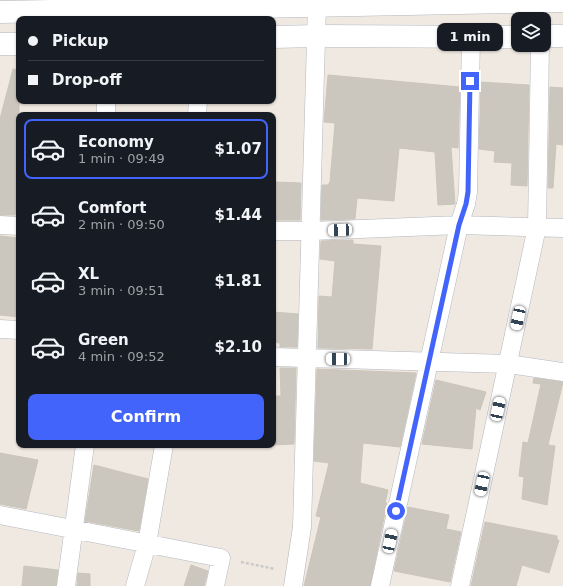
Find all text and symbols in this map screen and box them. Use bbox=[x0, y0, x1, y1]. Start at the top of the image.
map controls bbox=[511, 12, 551, 52]
button: layers bbox=[511, 12, 551, 52]
callout: 1 min bbox=[437, 23, 503, 51]
text: 1 min bbox=[450, 29, 490, 44]
text: Pickup bbox=[52, 32, 108, 50]
text: Drop-off bbox=[52, 71, 122, 89]
route end bbox=[461, 72, 479, 90]
icon: car bbox=[30, 131, 66, 167]
text: Economy bbox=[78, 133, 154, 151]
text: $1.07 bbox=[215, 140, 262, 158]
text: 1 min · 09:49 bbox=[78, 151, 165, 166]
icon: car bbox=[30, 197, 66, 233]
text: Comfort bbox=[78, 199, 146, 217]
text: $1.44 bbox=[215, 206, 262, 224]
text: 2 min · 09:50 bbox=[78, 217, 165, 232]
car bbox=[328, 224, 352, 236]
icon: car bbox=[30, 263, 66, 299]
text: XL bbox=[78, 265, 99, 283]
text: $1.81 bbox=[215, 272, 262, 290]
text: 3 min · 09:51 bbox=[78, 283, 165, 298]
car bbox=[510, 305, 526, 331]
icon: car bbox=[30, 329, 66, 365]
text: Green bbox=[78, 331, 129, 349]
text: $2.10 bbox=[215, 338, 262, 356]
text: 4 min · 09:52 bbox=[78, 349, 165, 364]
car bbox=[326, 353, 350, 365]
button: Confirm bbox=[28, 394, 264, 440]
car bbox=[490, 396, 506, 422]
car bbox=[474, 471, 490, 497]
route start bbox=[387, 502, 405, 520]
car bbox=[382, 528, 398, 554]

